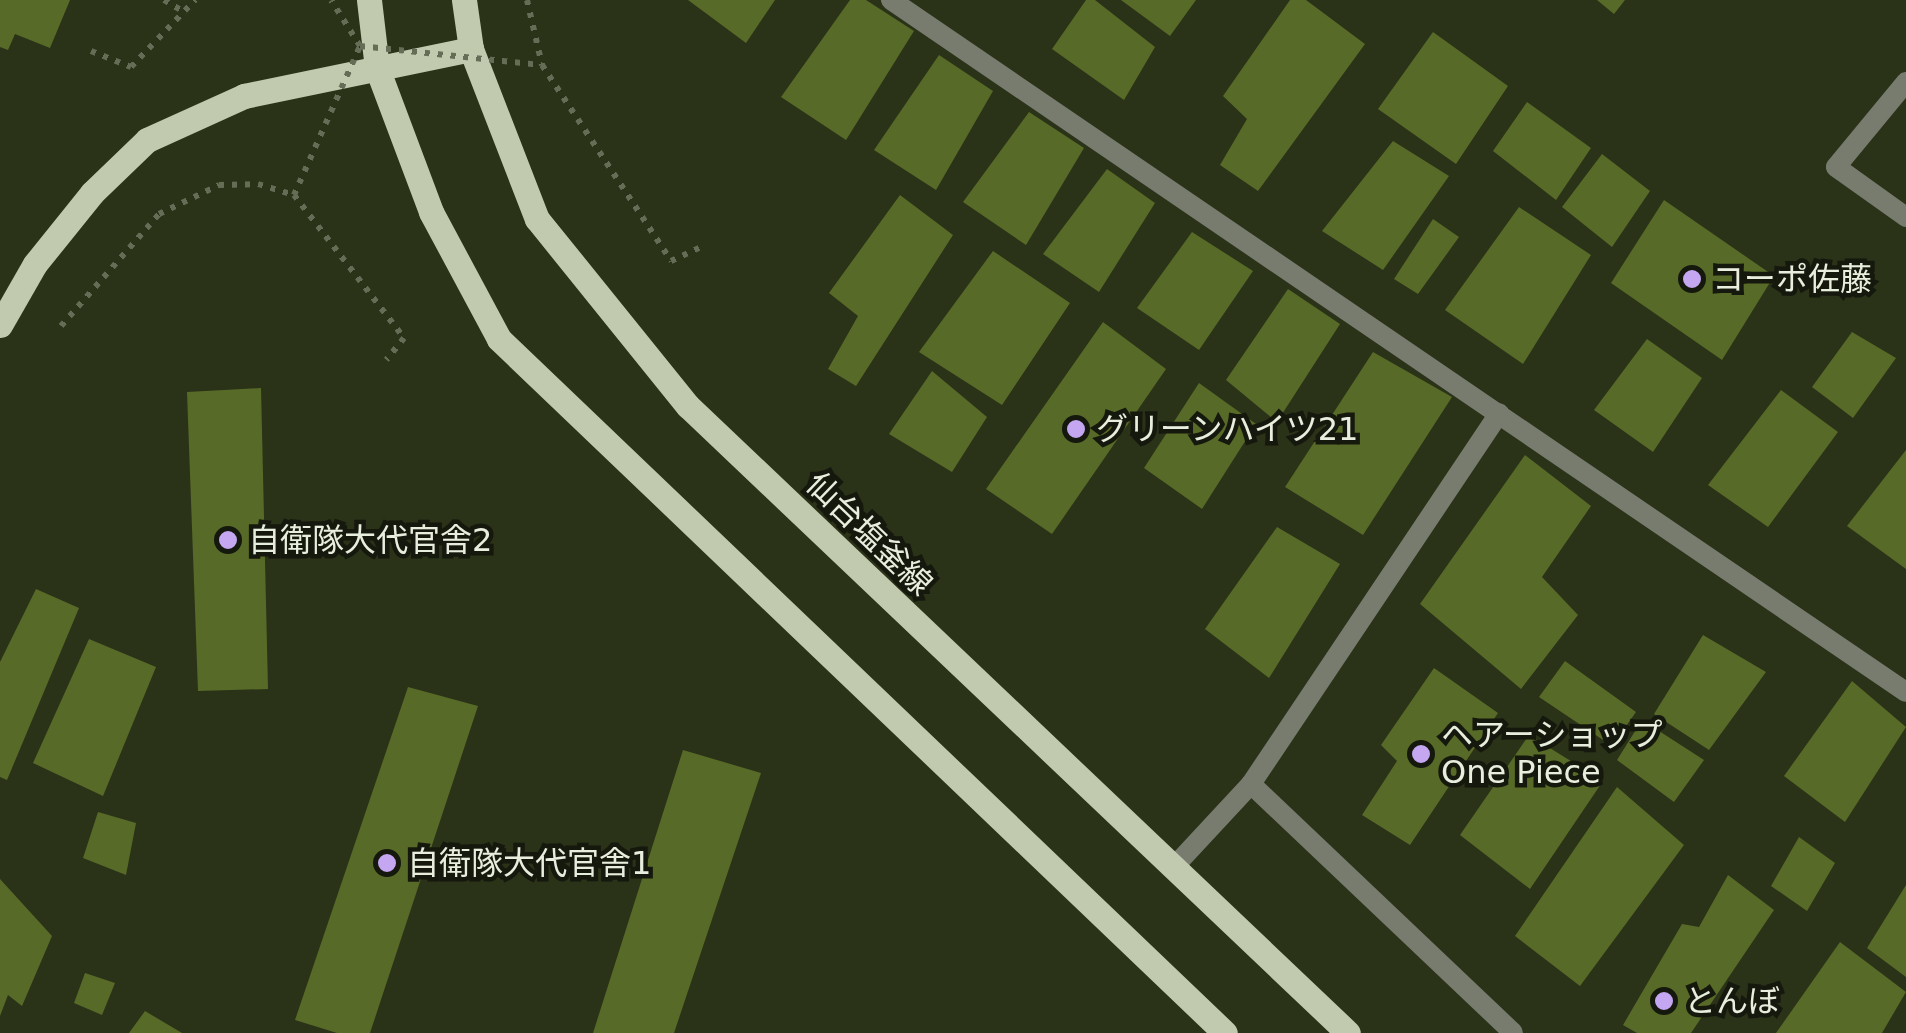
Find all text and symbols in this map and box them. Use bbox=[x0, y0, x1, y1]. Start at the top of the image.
place label: コーポ佐藤 bbox=[1712, 260, 1872, 298]
marker: コーポ佐藤 bbox=[1681, 268, 1703, 290]
place label: グリーンハイツ21 bbox=[1096, 410, 1361, 448]
marker: グリーンハイツ21 bbox=[1065, 418, 1087, 440]
street label: 仙台塩釜線 bbox=[798, 465, 940, 603]
place label: 自衛隊大代官舎2 bbox=[248, 521, 492, 559]
marker: 自衛隊大代官舎2 bbox=[217, 529, 239, 551]
place label: ヘアーショップ One Piece bbox=[1441, 717, 1663, 792]
marker: ヘアーショップ One Piece bbox=[1410, 743, 1432, 765]
place label: 自衛隊大代官舎1 bbox=[407, 844, 651, 882]
marker: 自衛隊大代官舎1 bbox=[376, 852, 398, 874]
place label: とんぼ bbox=[1684, 982, 1780, 1020]
marker: とんぼ bbox=[1653, 990, 1675, 1012]

